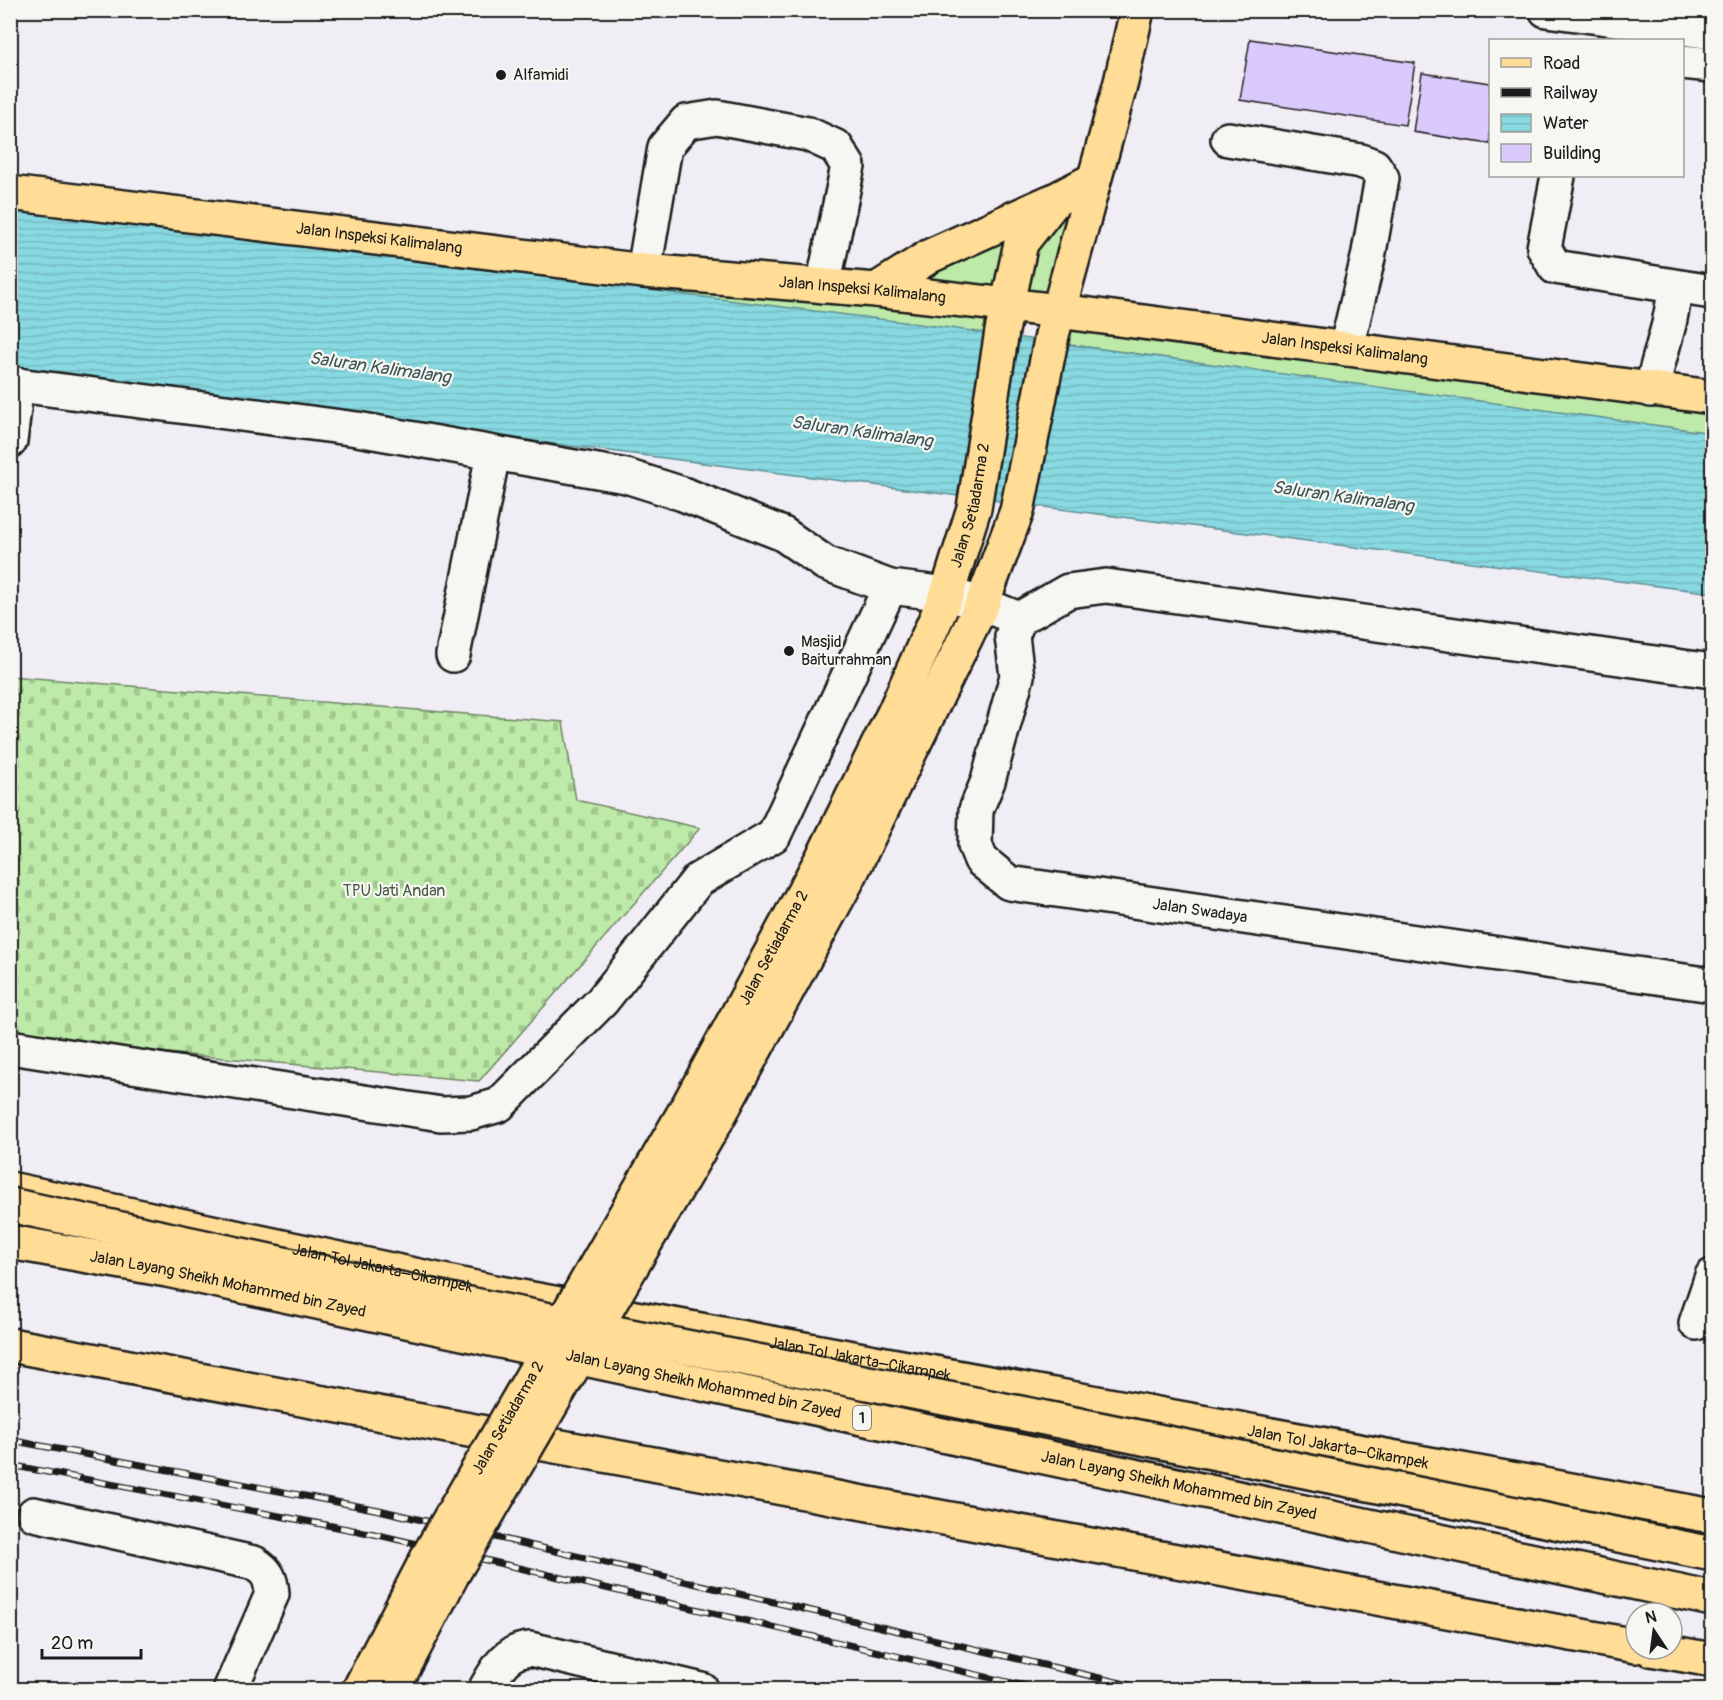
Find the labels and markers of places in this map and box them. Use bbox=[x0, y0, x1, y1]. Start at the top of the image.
place label: Alfamidi bbox=[513, 65, 568, 85]
marker: Alfamidi bbox=[494, 68, 508, 82]
place label: Masjid Baiturrahman bbox=[801, 632, 891, 670]
marker: Masjid Baiturrahman bbox=[782, 644, 796, 658]

